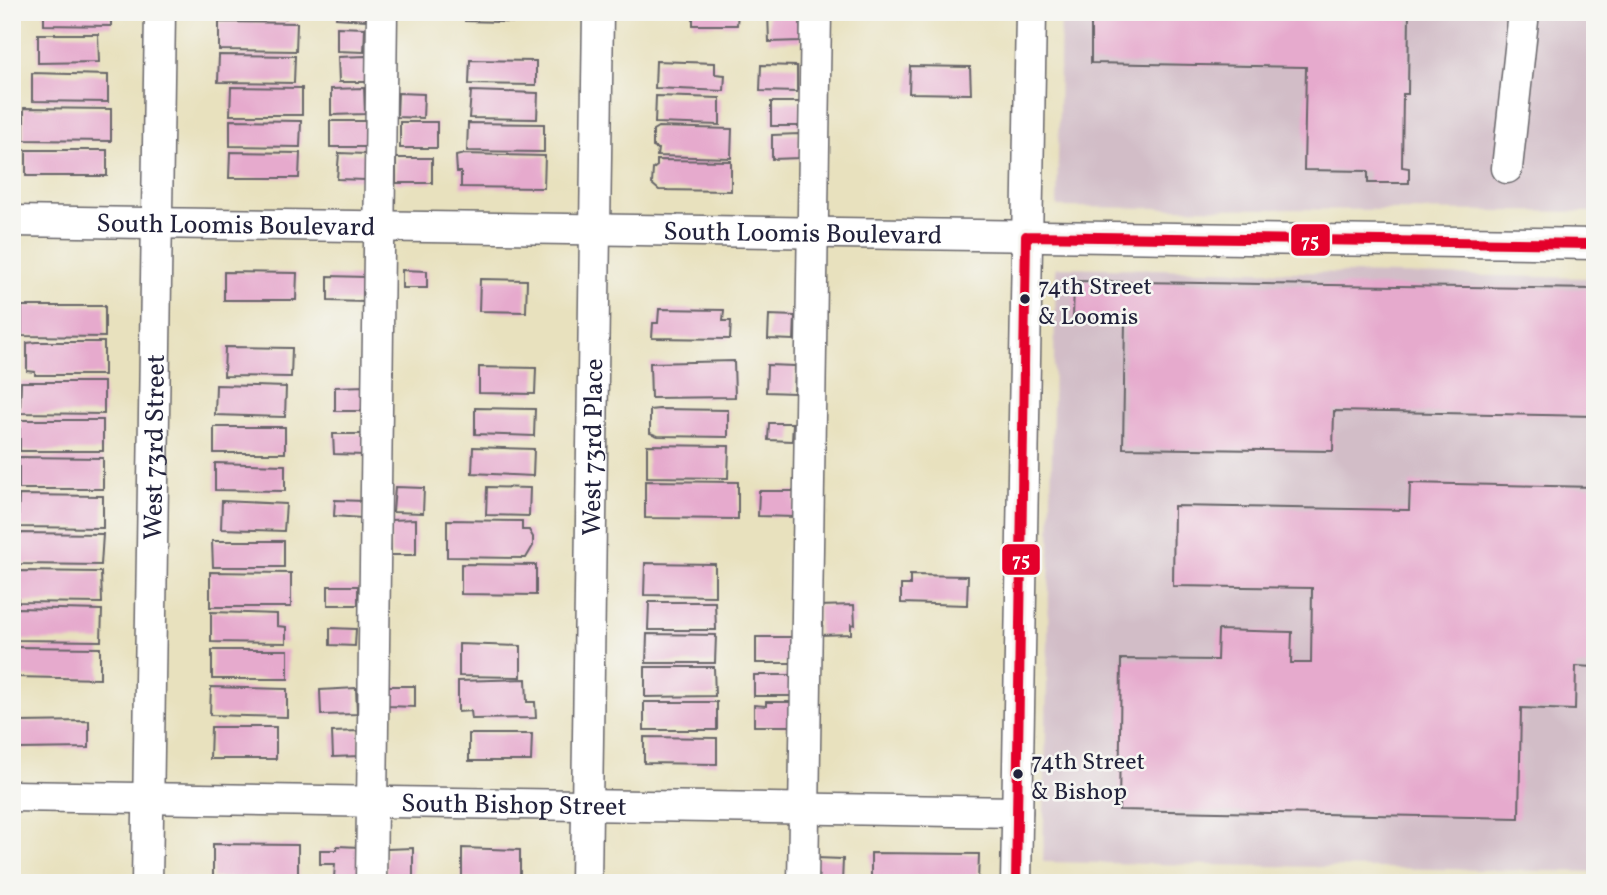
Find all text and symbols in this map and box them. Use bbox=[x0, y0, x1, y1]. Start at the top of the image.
street label: South Loomis Boulevard bbox=[96, 206, 376, 246]
street label: South Loomis Boulevard bbox=[663, 214, 943, 255]
line badge: 75 bbox=[1290, 223, 1331, 257]
text: 75 bbox=[1301, 229, 1319, 255]
place label: 74th Street & Loomis bbox=[1038, 271, 1152, 335]
marker: 74th Street & Loomis bbox=[1018, 292, 1032, 306]
street label: West 73rd Street bbox=[136, 354, 175, 540]
street label: West 73rd Place bbox=[575, 358, 613, 536]
line badge: 75 bbox=[1001, 543, 1041, 576]
text: 75 bbox=[1012, 548, 1030, 574]
place label: 74th Street & Bishop bbox=[1031, 746, 1145, 810]
marker: 74th Street & Bishop bbox=[1011, 767, 1025, 781]
street label: South Bishop Street bbox=[401, 786, 627, 826]

